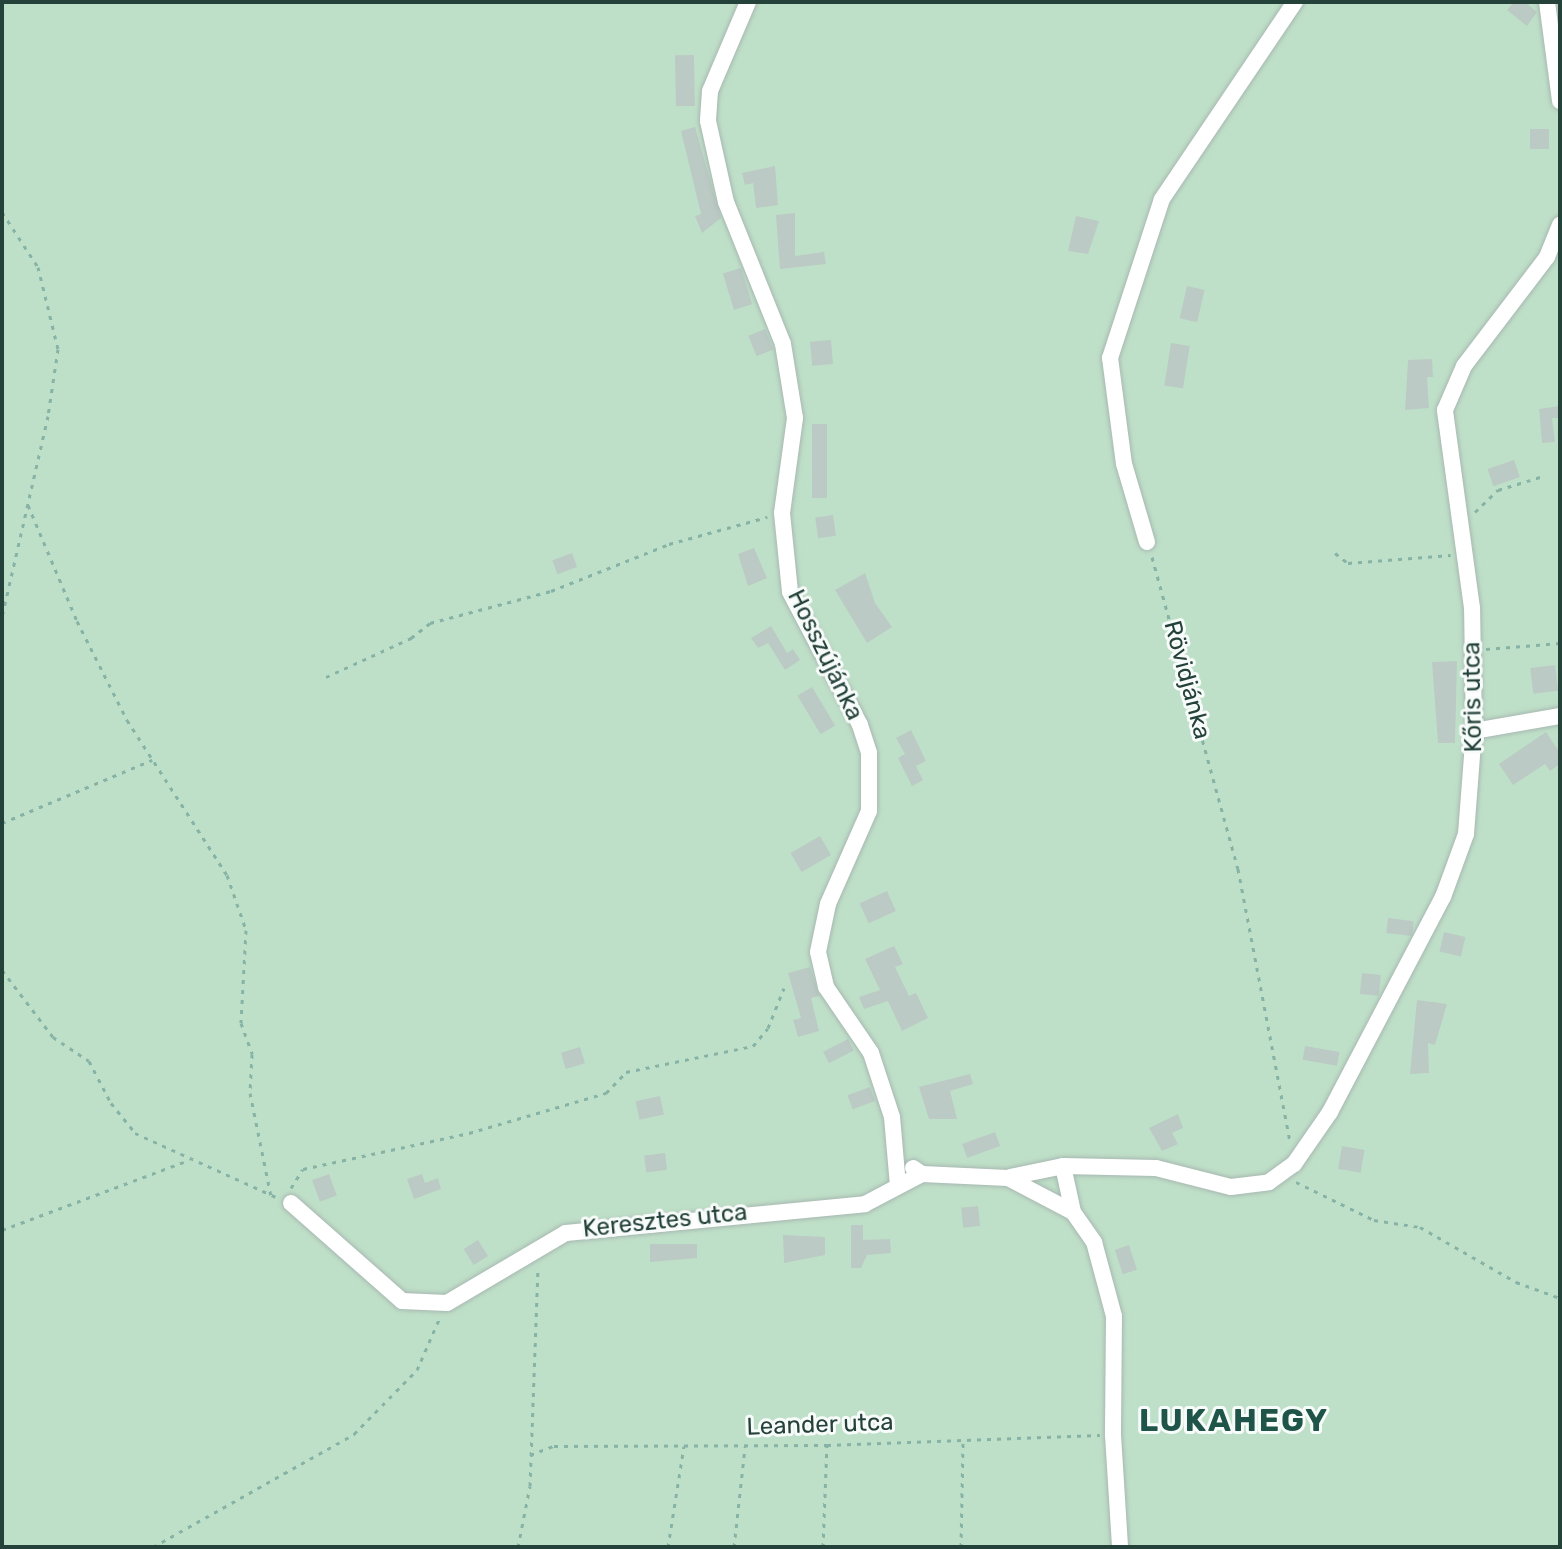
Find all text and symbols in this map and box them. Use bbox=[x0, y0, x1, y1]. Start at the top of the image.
street label: Hosszújánka bbox=[781, 585, 869, 725]
street label: Rövidjánka bbox=[1157, 618, 1217, 742]
street label: Kőris utca bbox=[1458, 641, 1488, 753]
street label: Keresztes utca bbox=[581, 1198, 749, 1244]
district label: LUKAHEGY bbox=[1139, 1401, 1329, 1439]
street label: Leander utca bbox=[746, 1408, 894, 1442]

